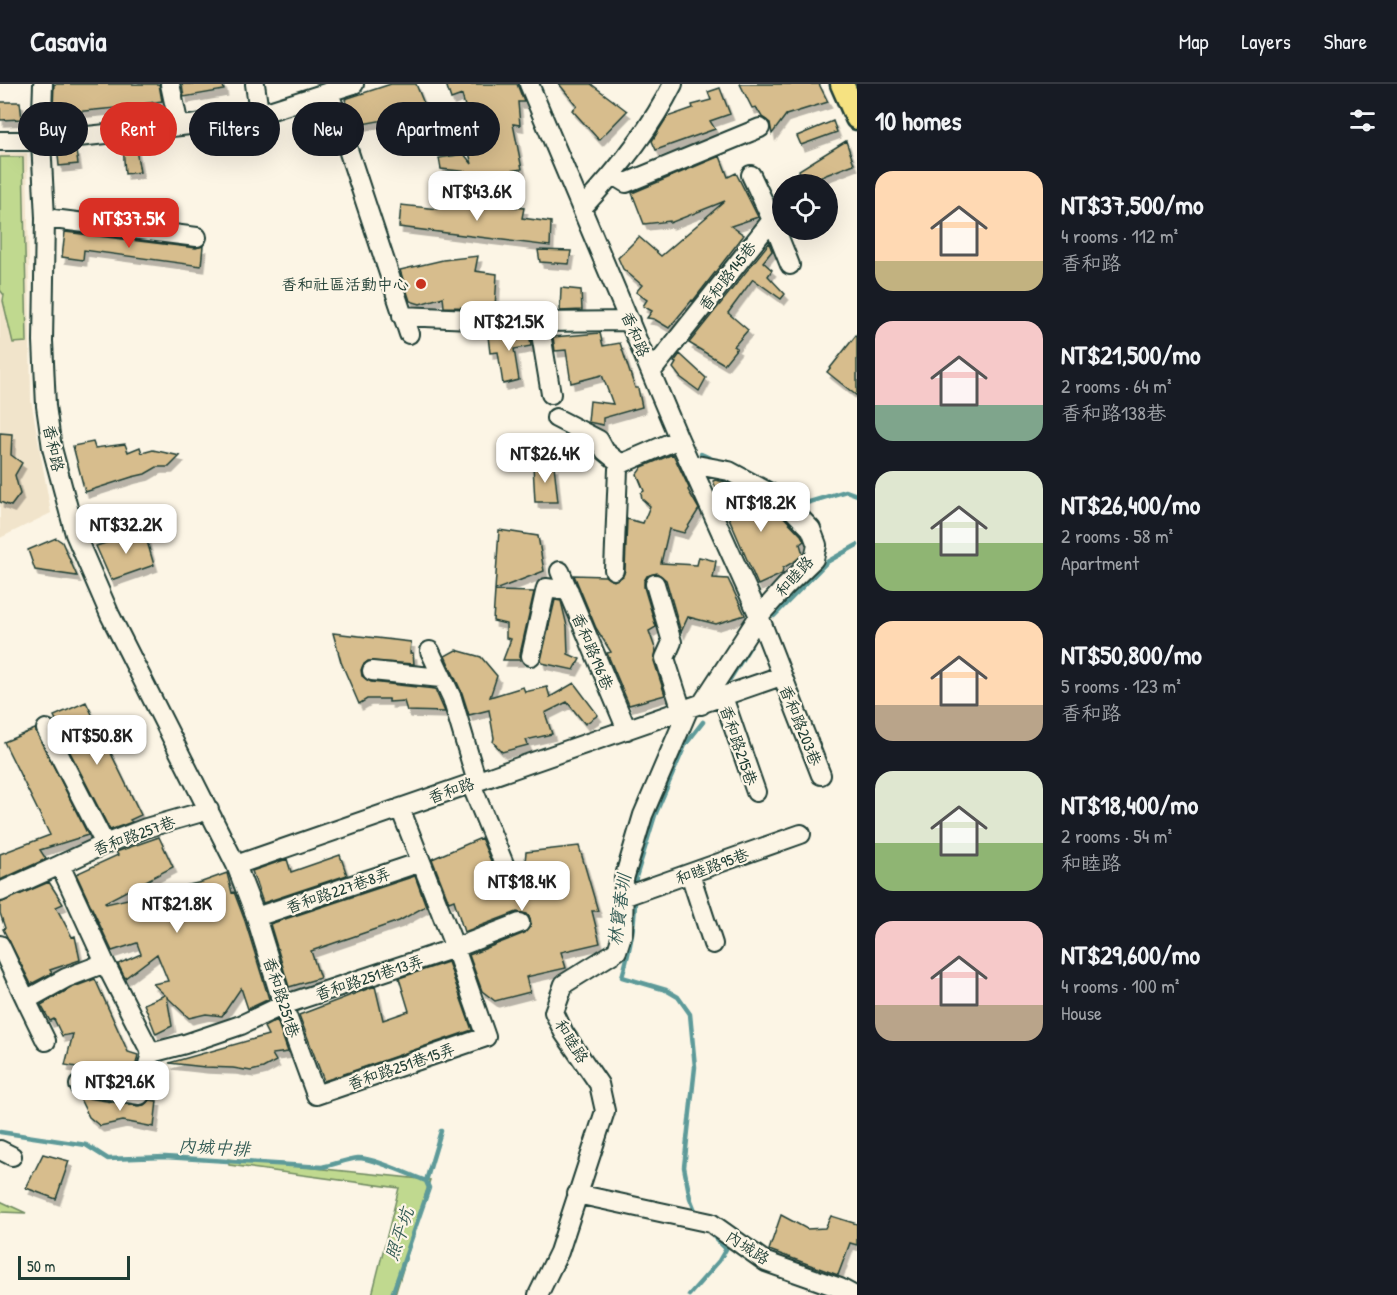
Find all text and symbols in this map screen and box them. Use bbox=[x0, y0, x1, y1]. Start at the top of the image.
text: Casavia bbox=[30, 22, 107, 60]
text: Map bbox=[1179, 27, 1208, 56]
text: Layers bbox=[1241, 27, 1291, 56]
text: Share bbox=[1324, 27, 1367, 56]
chip: Buy bbox=[18, 102, 88, 156]
chip: Rent bbox=[100, 102, 177, 156]
chip: Filters bbox=[189, 102, 280, 156]
chip: New bbox=[292, 102, 364, 156]
chip: Apartment bbox=[376, 102, 500, 156]
text: 10 homes bbox=[875, 103, 962, 138]
icon: filters bbox=[1346, 104, 1379, 137]
pin: NT$43.6K bbox=[415, 171, 539, 222]
map controls bbox=[772, 174, 838, 240]
button: locate bbox=[772, 174, 838, 240]
text: NT$43.6K bbox=[442, 177, 512, 204]
text: NT$37,500/mo bbox=[1061, 187, 1203, 222]
icon: home bbox=[923, 195, 995, 267]
pin: NT$37.5K bbox=[67, 198, 191, 249]
text: NT$37.5K bbox=[93, 204, 165, 231]
text: 4 rooms · 112 m² bbox=[1061, 222, 1178, 249]
street label: 香和路145巷 bbox=[693, 237, 761, 315]
text: 香和路 bbox=[1061, 249, 1121, 276]
place label: 香和社區活動中心 bbox=[281, 273, 409, 295]
marker: 香和社區活動中心 bbox=[414, 277, 428, 291]
pin: NT$21.5K bbox=[447, 301, 571, 352]
text: NT$21.5K bbox=[474, 307, 544, 334]
street label: 香和路 bbox=[616, 308, 656, 360]
text: NT$21,500/mo bbox=[1061, 337, 1201, 372]
icon: home bbox=[923, 345, 995, 417]
text: 2 rooms · 64 m² bbox=[1061, 372, 1172, 399]
text: 香和路138巷 bbox=[1061, 399, 1166, 426]
street label: 香和路 bbox=[38, 422, 70, 474]
pin: NT$26.4K bbox=[483, 433, 607, 484]
text: NT$26.4K bbox=[510, 439, 580, 466]
pin: NT$18.2K bbox=[699, 482, 823, 533]
text: NT$26,400/mo bbox=[1061, 487, 1200, 522]
text: NT$18.2K bbox=[726, 488, 796, 515]
icon: home bbox=[923, 495, 995, 567]
pin: NT$32.2K bbox=[64, 504, 188, 555]
text: NT$32.2K bbox=[90, 510, 162, 537]
text: 2 rooms · 58 m² bbox=[1061, 522, 1173, 549]
text: Apartment bbox=[1061, 549, 1139, 576]
street label: 和睦路 bbox=[770, 551, 818, 601]
street label: 香和路196巷 bbox=[567, 609, 619, 693]
text: NT$50,800/mo bbox=[1061, 637, 1202, 672]
icon: home bbox=[923, 645, 995, 717]
text: 5 rooms · 123 m² bbox=[1061, 672, 1181, 699]
street label: 香和路203巷 bbox=[775, 681, 827, 769]
text: 香和路 bbox=[1061, 699, 1121, 726]
street label: 香和路215巷 bbox=[715, 702, 763, 788]
pin: NT$50.8K bbox=[35, 715, 159, 766]
text: NT$50.8K bbox=[62, 721, 132, 748]
street label: 香和路 bbox=[425, 772, 477, 808]
text: NT$18,400/mo bbox=[1061, 787, 1198, 822]
icon: home bbox=[923, 795, 995, 867]
street label: 香和路257巷 bbox=[90, 810, 178, 860]
text: 2 rooms · 54 m² bbox=[1061, 822, 1172, 849]
street label: 和睦路95巷 bbox=[672, 843, 752, 889]
text: 和睦路 bbox=[1061, 849, 1121, 876]
pin: NT$18.4K bbox=[460, 861, 584, 912]
street label: 香和路227巷8弄 bbox=[282, 862, 394, 918]
text: NT$18.4K bbox=[488, 867, 556, 894]
water label: 林寶春圳 bbox=[602, 871, 637, 947]
pin: NT$21.8K bbox=[115, 883, 239, 934]
text: NT$21.8K bbox=[142, 889, 212, 916]
text: NT$29,600/mo bbox=[1061, 937, 1200, 972]
icon: home bbox=[923, 945, 995, 1017]
street label: 香和路251巷13弄 bbox=[312, 949, 426, 1005]
street label: 香和路251巷 bbox=[259, 954, 305, 1040]
text: 4 rooms · 100 m² bbox=[1061, 972, 1179, 999]
text: House bbox=[1061, 999, 1102, 1026]
street label: 和睦路 bbox=[550, 1015, 594, 1067]
street label: 香和路251巷15弄 bbox=[344, 1037, 458, 1095]
pin: NT$29.6K bbox=[58, 1061, 182, 1112]
text: NT$29.6K bbox=[85, 1067, 155, 1094]
water label: 內城中排 bbox=[177, 1133, 253, 1161]
water label: 照平坑 bbox=[378, 1203, 420, 1264]
street label: 內城路 bbox=[722, 1225, 774, 1269]
scale bar bbox=[18, 1253, 130, 1280]
text: 50 m bbox=[27, 1255, 56, 1277]

